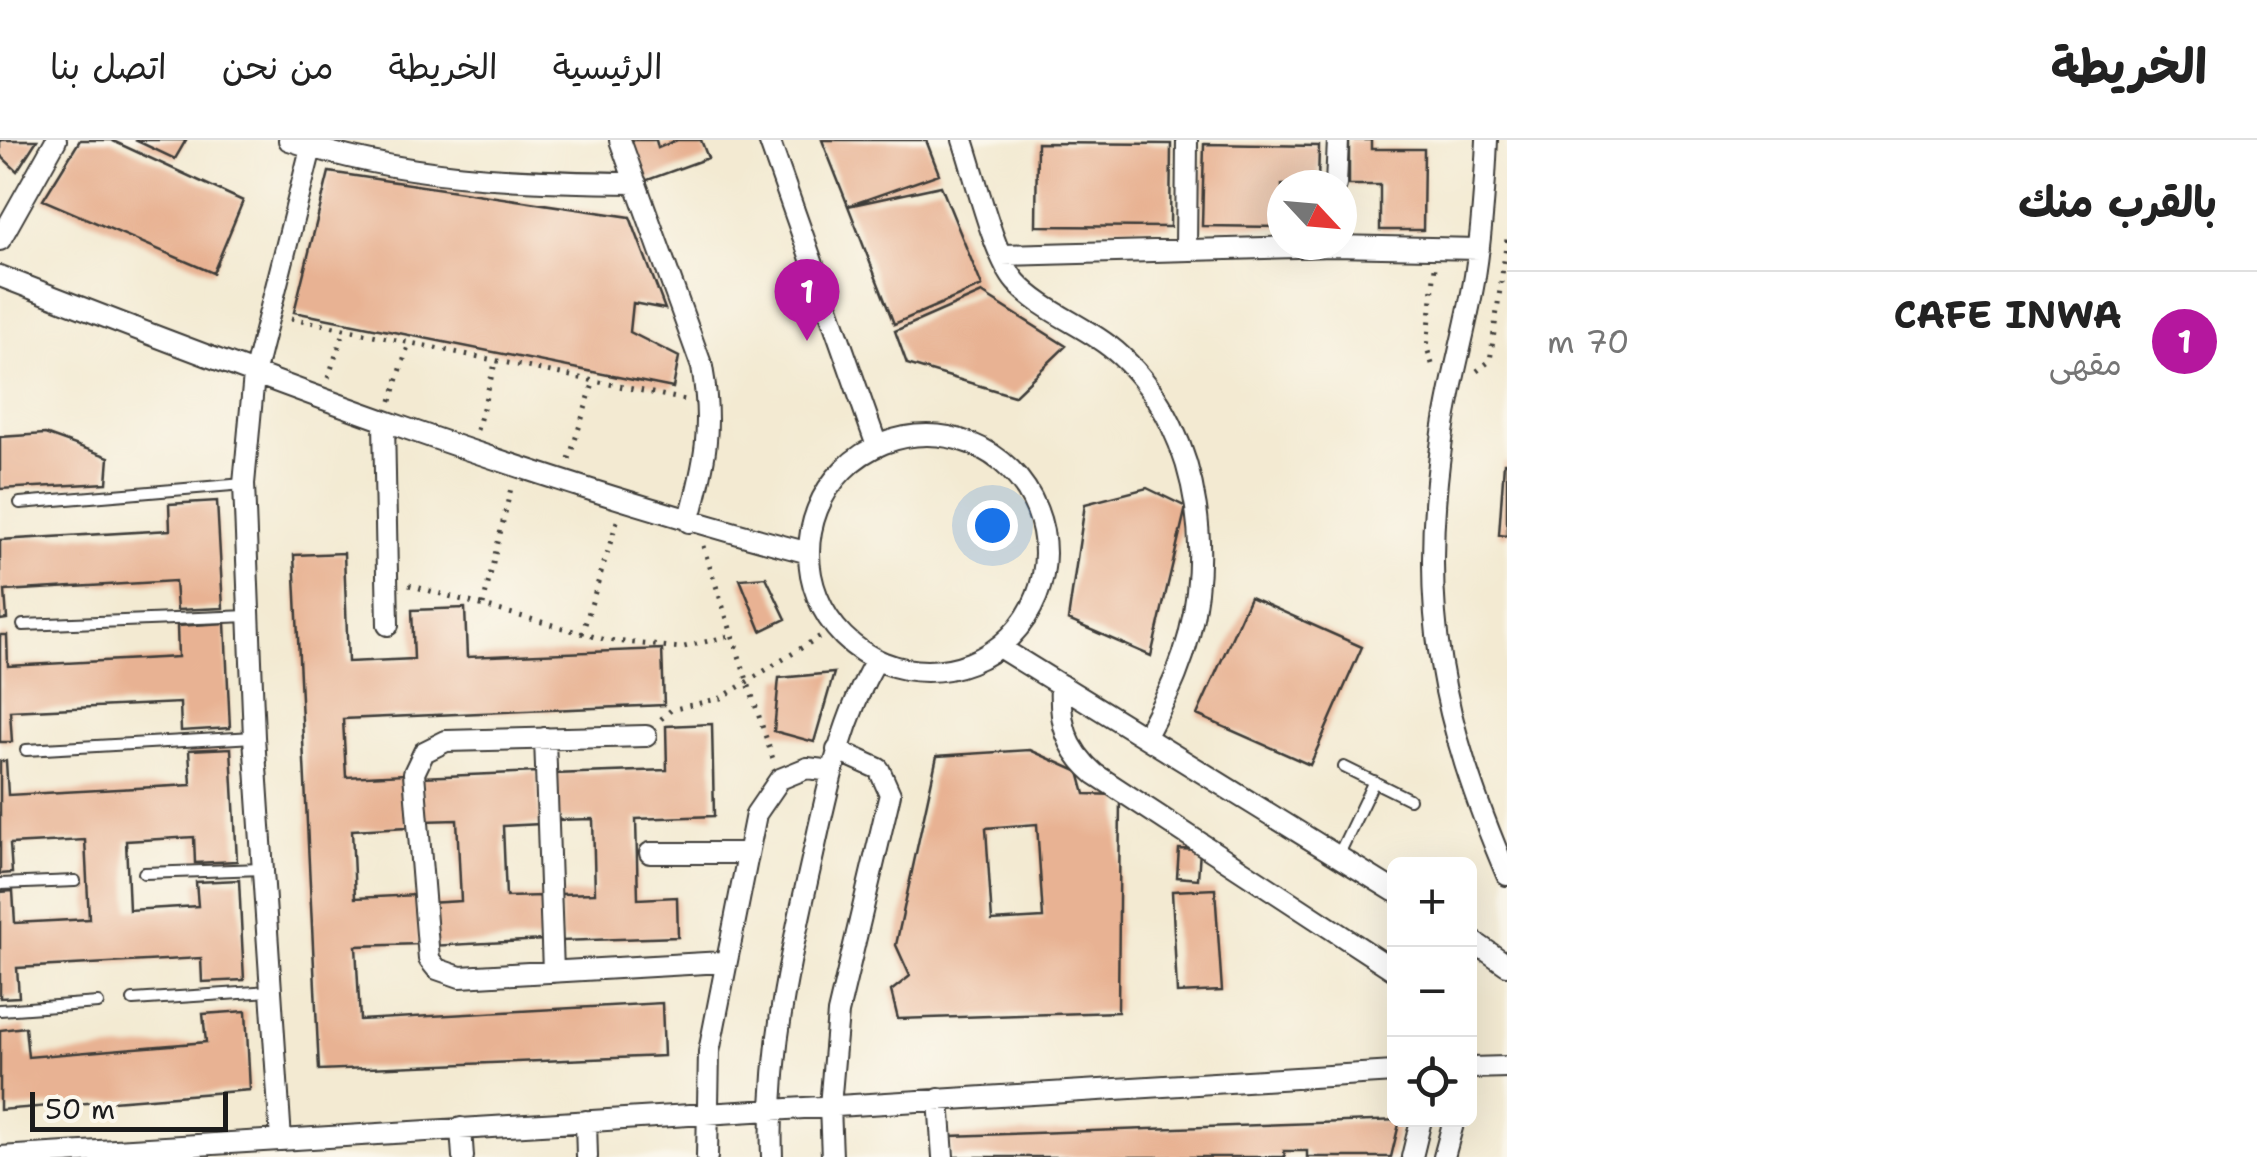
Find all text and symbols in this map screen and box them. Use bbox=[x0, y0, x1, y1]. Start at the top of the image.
text: الخريطة bbox=[2051, 34, 2207, 98]
text: اتصل بنا bbox=[50, 43, 167, 90]
text: من نحن bbox=[222, 43, 334, 90]
text: الخريطة bbox=[389, 43, 498, 90]
text: الرئيسية bbox=[553, 43, 663, 90]
north arrow bbox=[1267, 170, 1357, 260]
text: بالقرب منك bbox=[2018, 174, 2217, 230]
pin: 1 bbox=[774, 259, 840, 341]
text: CAFE INWA bbox=[1894, 289, 2122, 340]
text: 70 m bbox=[1547, 320, 1630, 363]
text: 1 bbox=[2177, 320, 2192, 363]
text: مقهى bbox=[2049, 342, 2122, 385]
your location bbox=[967, 500, 1018, 551]
map controls bbox=[1387, 857, 1477, 1127]
button: + bbox=[1387, 857, 1477, 947]
button: − bbox=[1387, 947, 1477, 1037]
button: locate bbox=[1387, 1037, 1477, 1127]
scale bar bbox=[30, 1087, 228, 1132]
text: 50 m bbox=[45, 1090, 115, 1128]

